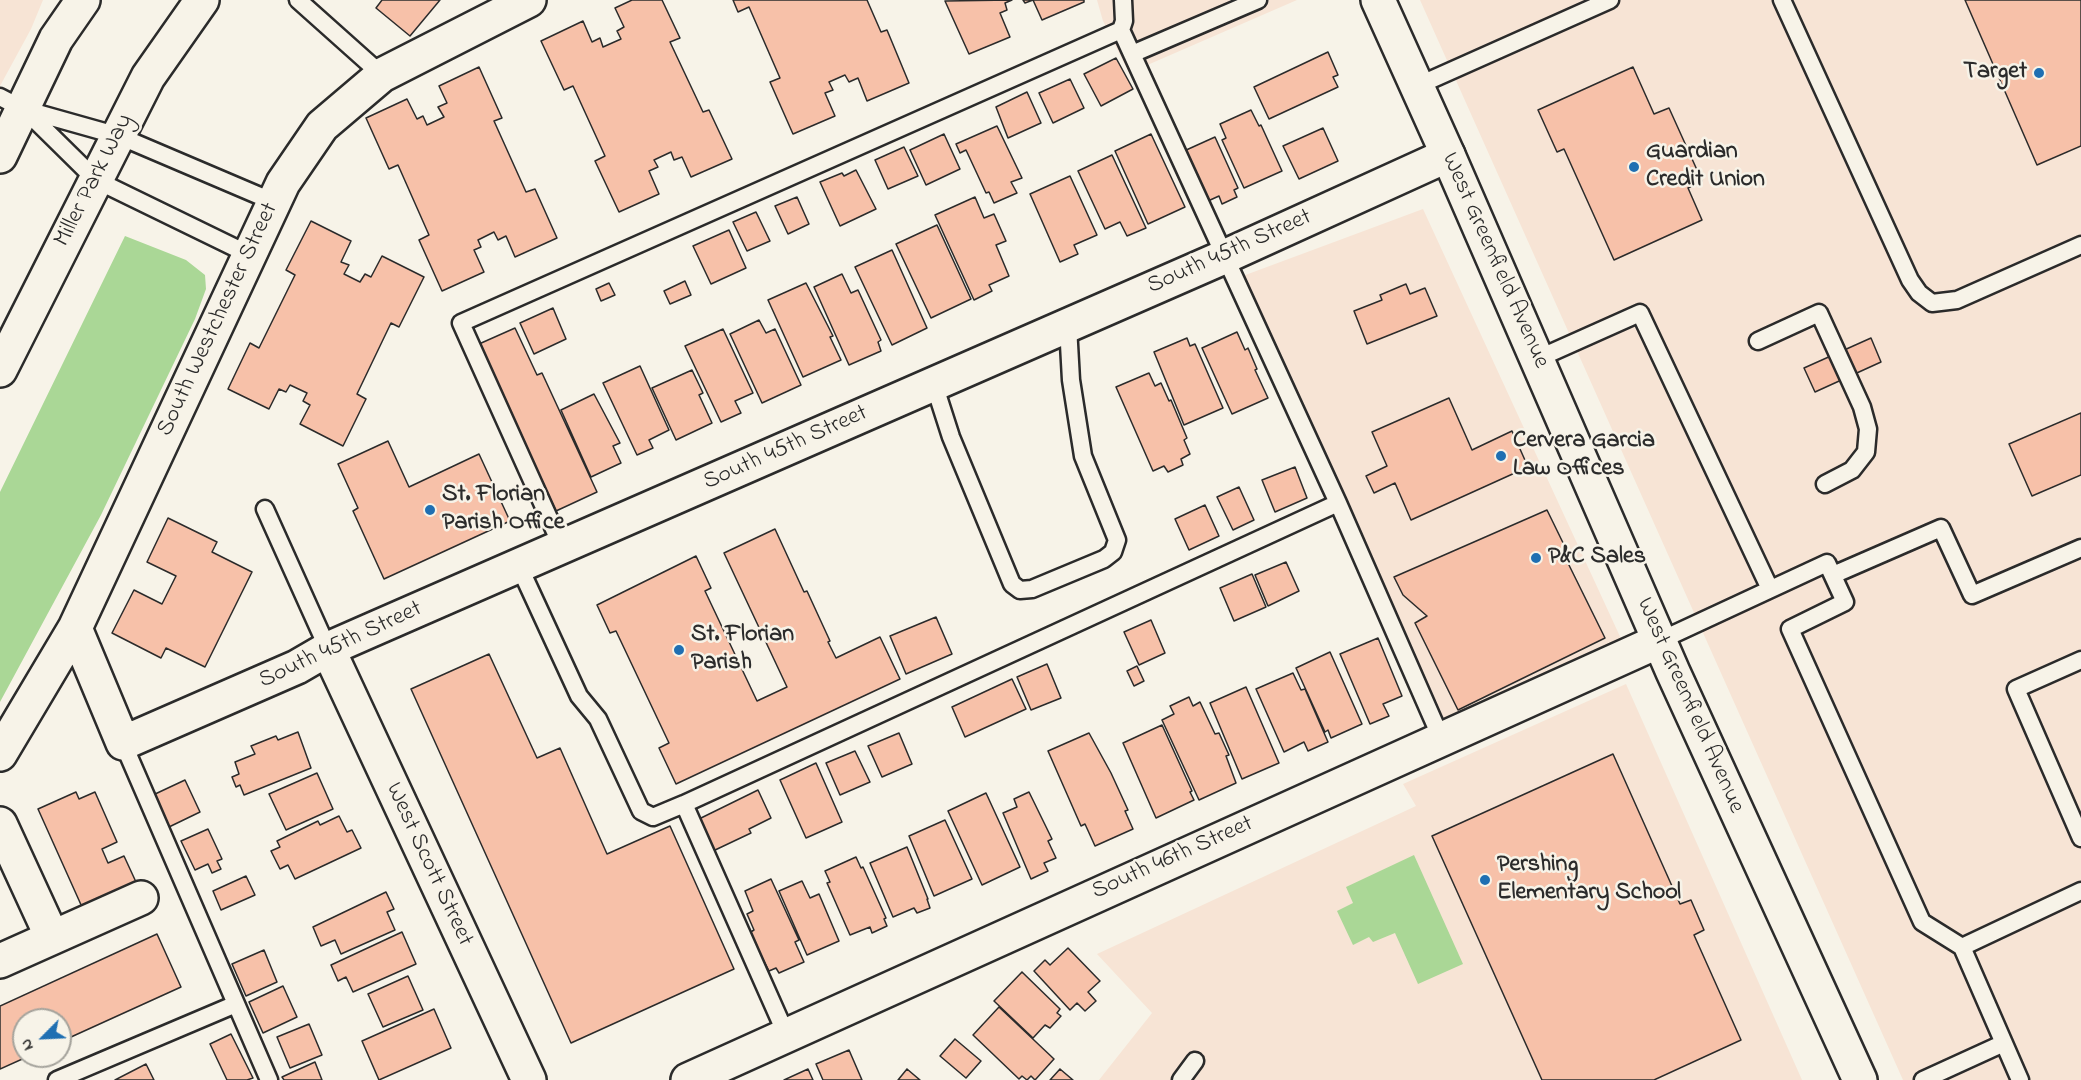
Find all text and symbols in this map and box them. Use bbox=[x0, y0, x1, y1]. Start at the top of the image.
place label: Target bbox=[1963, 59, 2027, 87]
marker: Target bbox=[2032, 66, 2046, 80]
street label: Miller Park Way bbox=[49, 110, 141, 252]
place label: Guardian Credit Union bbox=[1646, 139, 1765, 195]
street label: West Greenfield Avenue bbox=[1433, 149, 1555, 373]
marker: Guardian Credit Union bbox=[1627, 160, 1641, 174]
street label: South Westchester Street bbox=[152, 199, 286, 441]
street label: South 45th Street bbox=[1143, 204, 1317, 302]
street label: South 45th Street bbox=[699, 400, 873, 498]
place label: Cervera Garcia Law Offices bbox=[1513, 428, 1655, 484]
marker: Cervera Garcia Law Offices bbox=[1494, 449, 1508, 463]
place label: St. Florian Parish Office bbox=[442, 482, 564, 538]
marker: St. Florian Parish Office bbox=[423, 503, 437, 517]
place label: P&C Sales bbox=[1548, 544, 1646, 572]
marker: P&C Sales bbox=[1529, 551, 1543, 565]
street label: West Greenfield Avenue bbox=[1628, 594, 1750, 818]
street label: South 45th Street bbox=[255, 596, 427, 696]
place label: St. Florian Parish bbox=[691, 622, 794, 678]
marker: St. Florian Parish bbox=[672, 643, 686, 657]
street label: West Scott Street bbox=[378, 779, 478, 951]
street label: South 46th Street bbox=[1088, 811, 1258, 907]
place label: Pershing Elementary School bbox=[1497, 852, 1681, 908]
marker: Pershing Elementary School bbox=[1478, 873, 1492, 887]
north arrow bbox=[12, 1008, 72, 1068]
text: N bbox=[14, 1035, 41, 1054]

